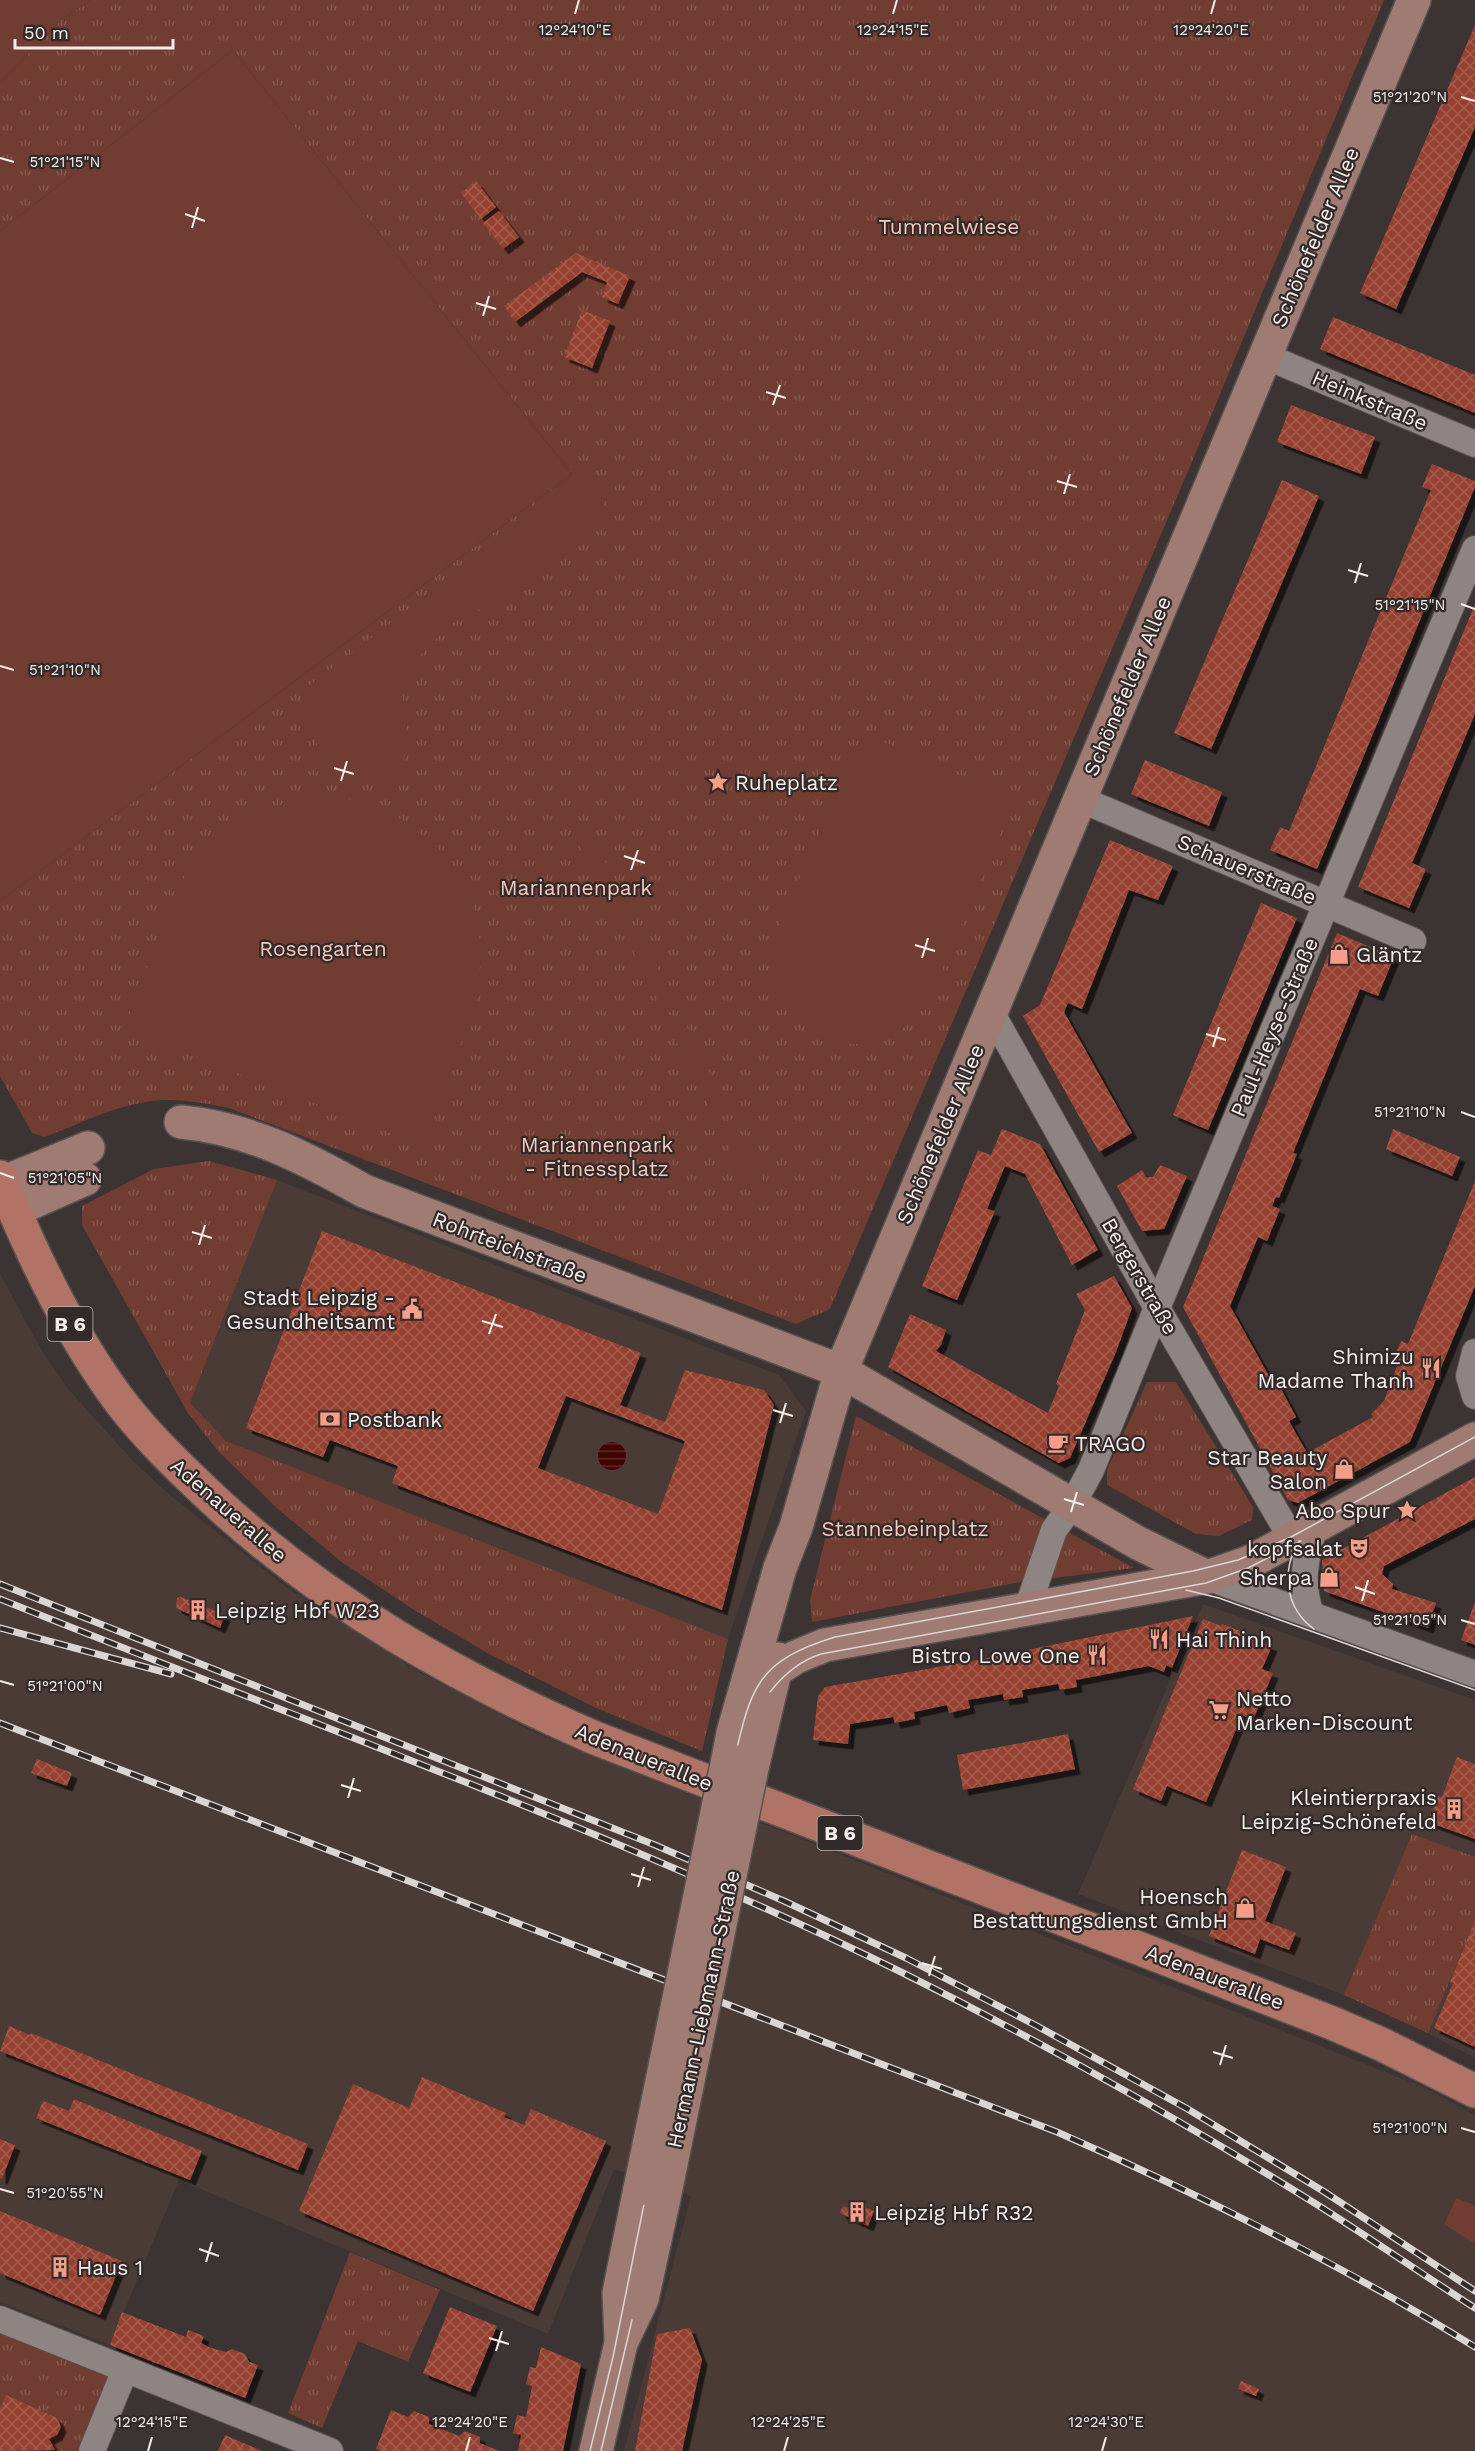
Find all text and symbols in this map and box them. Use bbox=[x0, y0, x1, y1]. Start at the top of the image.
scale bar bbox=[15, 12, 172, 50]
text: 12°24'10"E bbox=[539, 21, 611, 39]
text: 12°24'15"E bbox=[857, 21, 929, 39]
text: 12°24'20"E bbox=[1173, 21, 1249, 39]
text: 50 m bbox=[24, 22, 69, 43]
text: 51°21'20"N bbox=[1373, 88, 1447, 106]
street label: Schönefelder Allee bbox=[1266, 143, 1364, 331]
text: 51°21'15"N bbox=[29, 153, 101, 171]
park label: Tummelwiese bbox=[879, 214, 1019, 239]
street label: Heinkstraße bbox=[1309, 365, 1431, 435]
street label: Schönefelder Allee bbox=[1078, 592, 1176, 780]
text: 51°21'15"N bbox=[1374, 596, 1446, 614]
text: 51°21'10"N bbox=[29, 661, 101, 679]
place icon: Ruheplatz bbox=[706, 770, 730, 794]
place label: Ruheplatz bbox=[735, 770, 838, 795]
street label: Schauerstraße bbox=[1174, 828, 1320, 910]
park label: Mariannenpark bbox=[500, 875, 652, 900]
street label: Paul-Heyse-Straße bbox=[1225, 934, 1323, 1120]
park label: Rosengarten bbox=[259, 936, 387, 961]
shop icon: Gläntz bbox=[1327, 942, 1351, 966]
place label: Gläntz bbox=[1356, 942, 1422, 967]
street label: Schönefelder Allee bbox=[891, 1040, 989, 1228]
text: 51°21'10"N bbox=[1374, 1103, 1446, 1121]
park label: Mariannenpark - Fitnessplatz bbox=[521, 1132, 673, 1181]
text: 51°21'05"N bbox=[28, 1169, 102, 1187]
street label: Rohrteichstraße bbox=[429, 1206, 591, 1288]
street label: Bergerstraße bbox=[1097, 1213, 1183, 1339]
place label: Stadt Leipzig - Gesundheitsamt bbox=[226, 1285, 395, 1334]
public building icon: Stadt Leipzig - Gesundheitsamt bbox=[400, 1297, 424, 1321]
road number: B 6 bbox=[48, 1307, 92, 1341]
place label: Shimizu Madame Thanh bbox=[1257, 1344, 1414, 1393]
restaurant icon: Shimizu Madame Thanh bbox=[1419, 1356, 1443, 1380]
bank icon: Postbank bbox=[318, 1407, 342, 1431]
place label: Postbank bbox=[347, 1407, 442, 1432]
cafe icon: TRAGO bbox=[1046, 1431, 1070, 1455]
place label: TRAGO bbox=[1075, 1431, 1146, 1456]
place label: Star Beauty Salon bbox=[1207, 1445, 1327, 1494]
street label: Adenauerallee bbox=[166, 1453, 292, 1567]
shop icon: Star Beauty Salon bbox=[1332, 1457, 1356, 1481]
place label: Abo Spur bbox=[1295, 1498, 1390, 1523]
place icon: Abo Spur bbox=[1395, 1498, 1419, 1522]
park label: Stannebeinplatz bbox=[821, 1516, 989, 1541]
place label: kopfsalat bbox=[1247, 1536, 1342, 1561]
theatre icon: kopfsalat bbox=[1347, 1536, 1371, 1560]
place label: Sherpa bbox=[1240, 1565, 1312, 1590]
shop icon: Sherpa bbox=[1317, 1565, 1341, 1589]
building icon: Leipzig Hbf W23 bbox=[186, 1598, 210, 1622]
place label: Leipzig Hbf W23 bbox=[215, 1598, 380, 1623]
text: 51°21'05"N bbox=[1373, 1611, 1447, 1629]
restaurant icon: Hai Thinh bbox=[1147, 1627, 1171, 1651]
place label: Hai Thinh bbox=[1176, 1627, 1272, 1652]
place label: Bistro Lowe One bbox=[911, 1643, 1080, 1668]
restaurant icon: Bistro Lowe One bbox=[1085, 1643, 1109, 1667]
text: 51°21'00"N bbox=[27, 1677, 103, 1695]
place label: Netto Marken-Discount bbox=[1236, 1686, 1412, 1735]
supermarket icon: Netto Marken-Discount bbox=[1207, 1698, 1231, 1722]
street label: Adenauerallee bbox=[572, 1718, 716, 1796]
place label: Kleintierpraxis Leipzig-Schönefeld bbox=[1240, 1785, 1437, 1834]
building icon: Kleintierpraxis Leipzig-Schönefeld bbox=[1442, 1797, 1466, 1821]
road number: B 6 bbox=[818, 1816, 862, 1850]
street label: Hermann-Liebmann-Straße bbox=[661, 1868, 745, 2150]
place label: Hoensch Bestattungsdienst GmbH bbox=[972, 1884, 1228, 1933]
shop icon: Hoensch Bestattungsdienst GmbH bbox=[1233, 1896, 1257, 1920]
street label: Adenauerallee bbox=[1142, 1939, 1288, 2015]
text: 51°21'00"N bbox=[1372, 2119, 1448, 2137]
text: 51°20'55"N bbox=[26, 2184, 104, 2202]
building icon: Leipzig Hbf R32 bbox=[845, 2200, 869, 2224]
place label: Leipzig Hbf R32 bbox=[874, 2200, 1033, 2225]
building icon: Haus 1 bbox=[48, 2255, 72, 2279]
place label: Haus 1 bbox=[77, 2255, 143, 2280]
text: 12°24'15"E bbox=[116, 2413, 188, 2431]
text: 12°24'20"E bbox=[432, 2413, 508, 2431]
text: 12°24'25"E bbox=[751, 2413, 825, 2431]
text: 12°24'30"E bbox=[1068, 2413, 1144, 2431]

